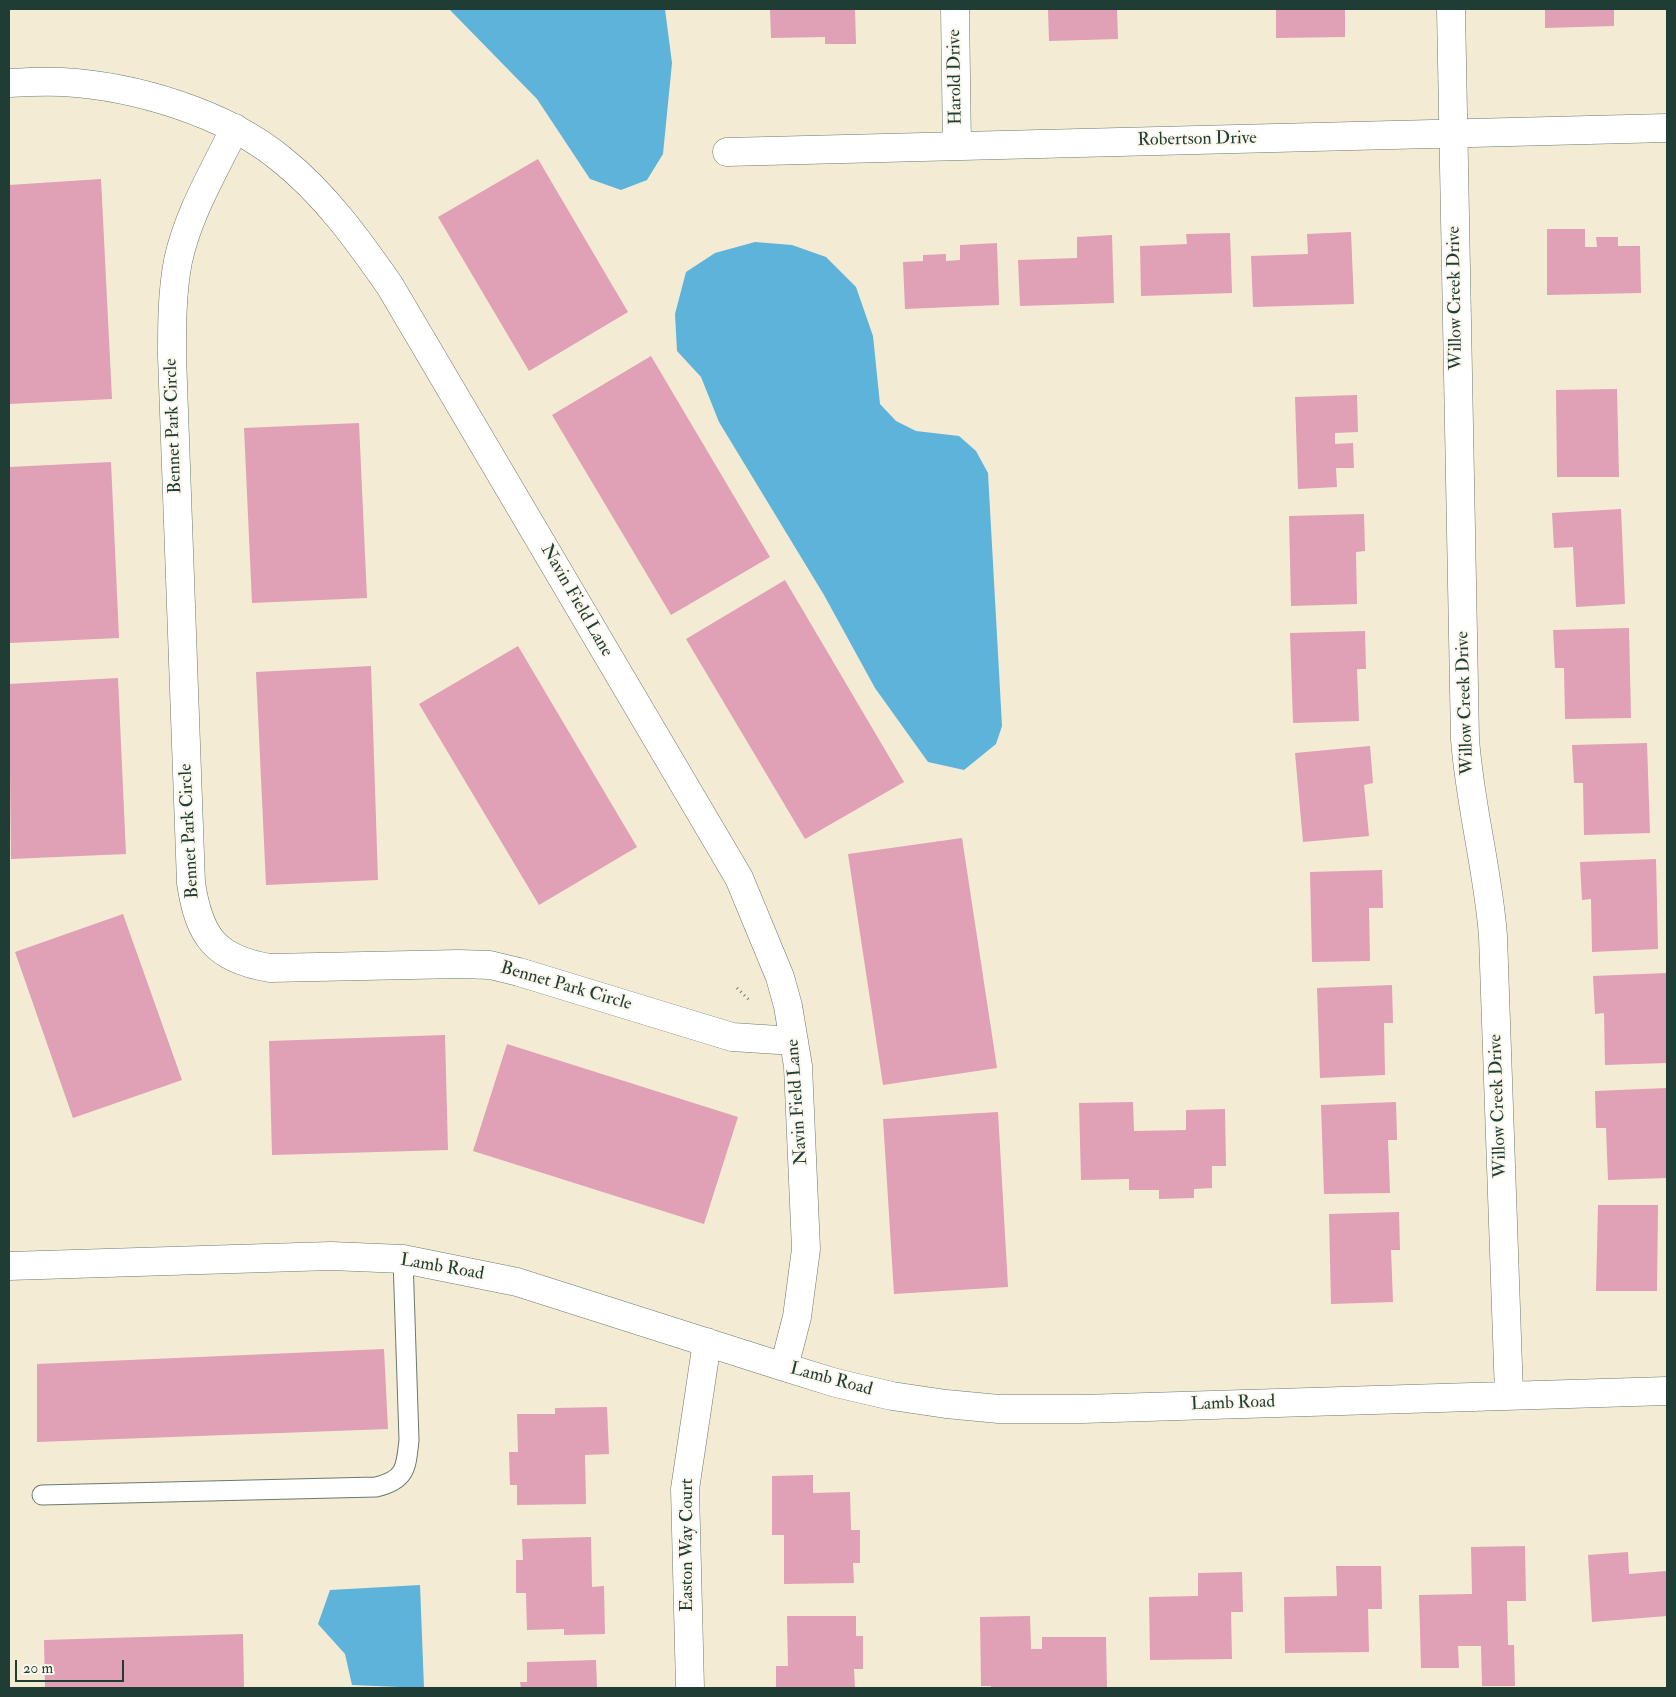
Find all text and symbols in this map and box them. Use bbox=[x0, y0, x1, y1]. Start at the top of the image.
street label: Harold Drive bbox=[944, 29, 968, 125]
street label: Robertson Drive bbox=[1137, 128, 1257, 152]
street label: Willow Creek Drive bbox=[1444, 226, 1468, 370]
street label: Bennet Park Circle bbox=[161, 358, 187, 494]
street label: Navin Field Lane bbox=[535, 541, 617, 661]
street label: Willow Creek Drive bbox=[1453, 631, 1479, 775]
street label: Bennet Park Circle bbox=[176, 763, 204, 899]
street label: Bennet Park Circle bbox=[498, 958, 634, 1016]
street label: Willow Creek Drive bbox=[1486, 1034, 1512, 1178]
street label: Navin Field Lane bbox=[783, 1038, 813, 1166]
street label: Lamb Road bbox=[398, 1250, 486, 1286]
street label: Lamb Road bbox=[787, 1359, 875, 1401]
street label: Lamb Road bbox=[1190, 1392, 1276, 1416]
street label: Easton Way Court bbox=[677, 1478, 699, 1612]
scale bar bbox=[18, 1650, 126, 1682]
text: 20 m bbox=[23, 1659, 53, 1678]

